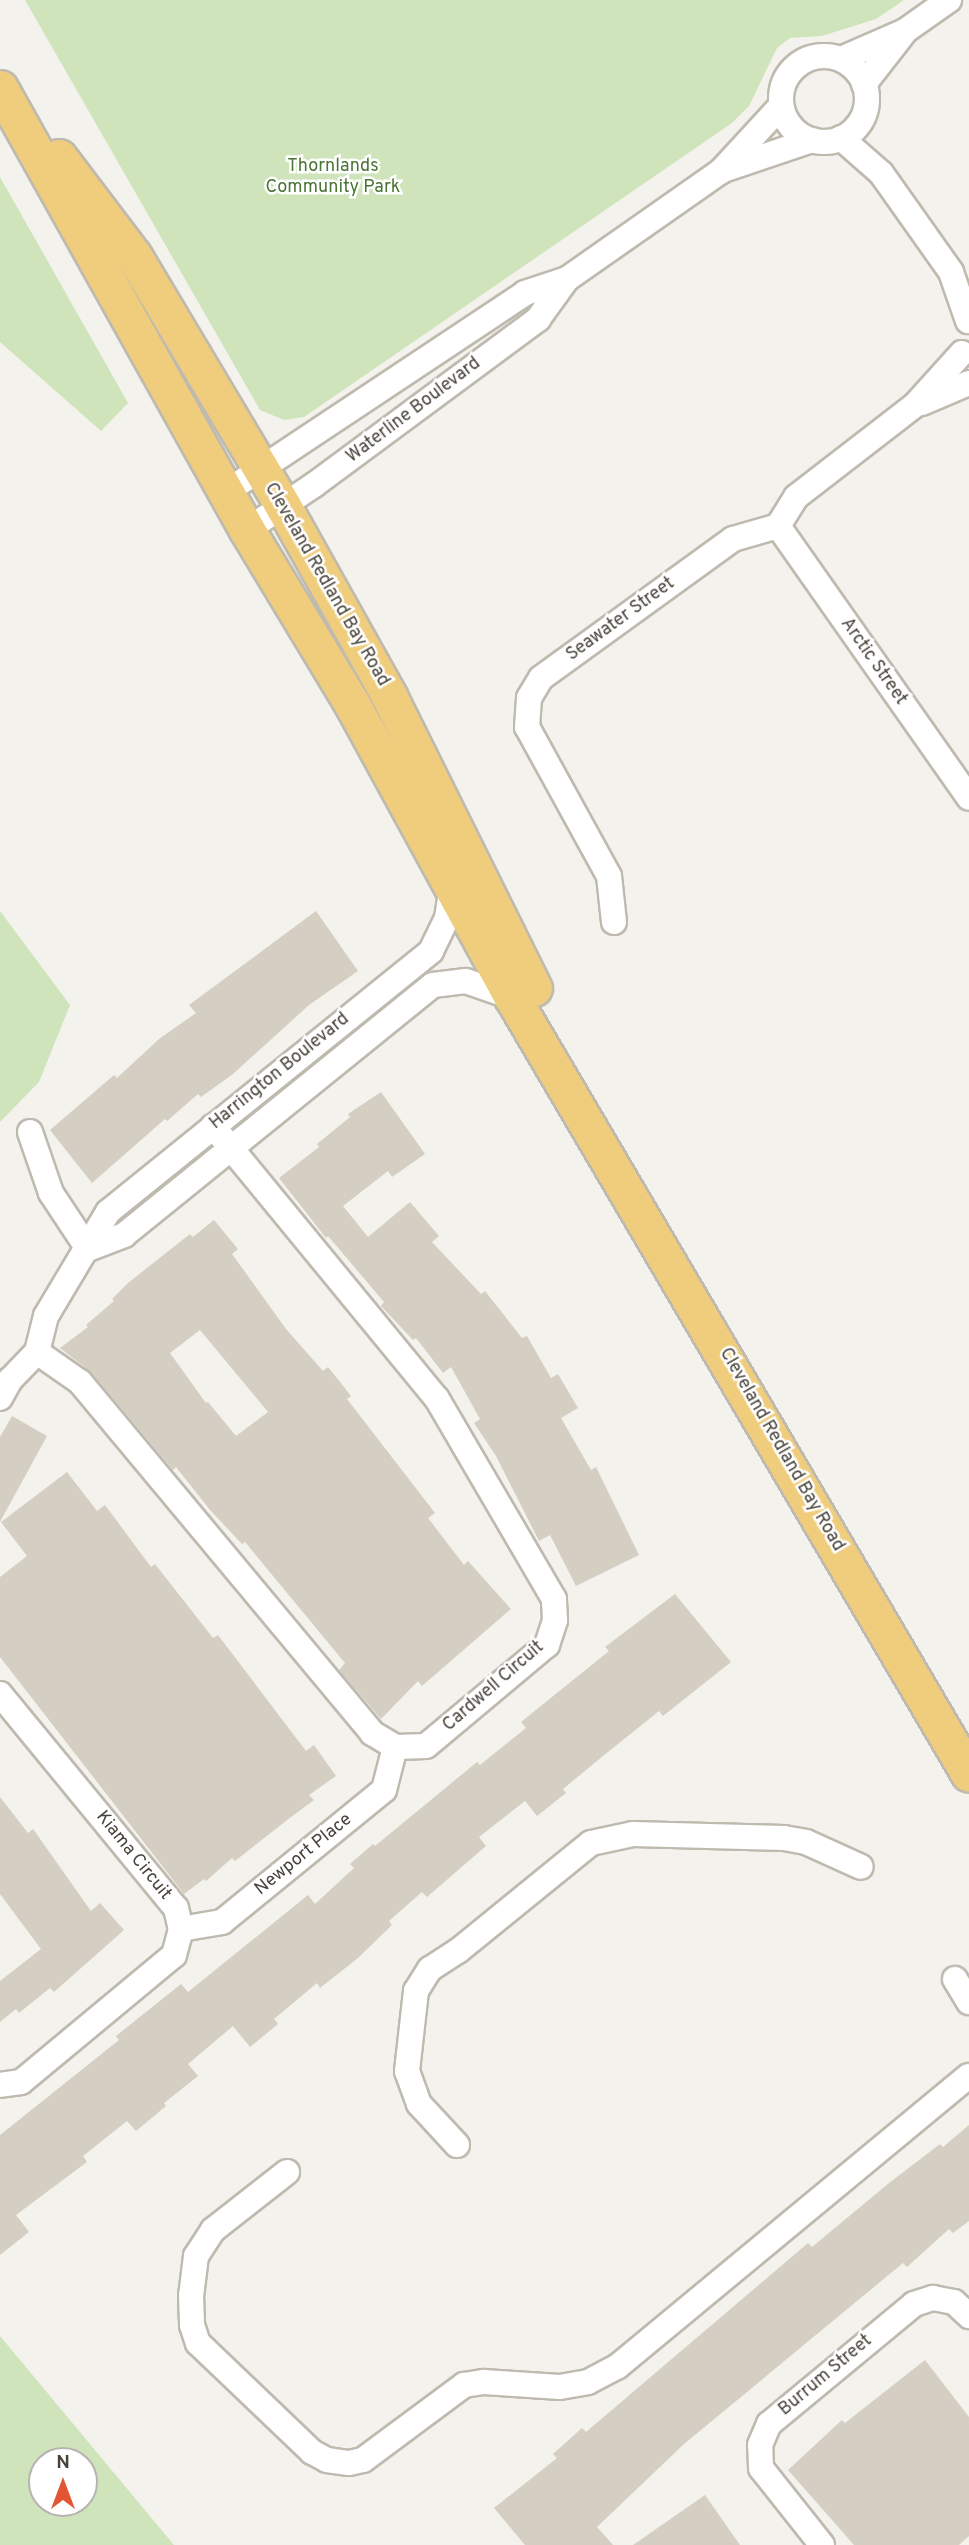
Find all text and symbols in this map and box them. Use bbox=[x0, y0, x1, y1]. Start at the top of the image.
park label: Thornlands Community Park bbox=[266, 157, 400, 200]
street label: Waterline Boulevard bbox=[343, 354, 485, 468]
street label: Cleveland Redland Bay Road bbox=[259, 479, 393, 691]
street label: Seawater Street bbox=[563, 573, 679, 667]
street label: Arctic Street bbox=[835, 614, 911, 710]
street label: Harrington Boulevard bbox=[206, 1009, 354, 1135]
street label: Cleveland Redland Bay Road bbox=[714, 1344, 848, 1556]
street label: Cardwell Circuit bbox=[439, 1637, 549, 1737]
street label: Kiama Circuit bbox=[91, 1807, 175, 1905]
street label: Newport Place bbox=[251, 1809, 357, 1901]
street label: Burrum Street bbox=[775, 2331, 877, 2421]
north arrow bbox=[28, 2447, 98, 2517]
text: N bbox=[56, 2451, 70, 2475]

